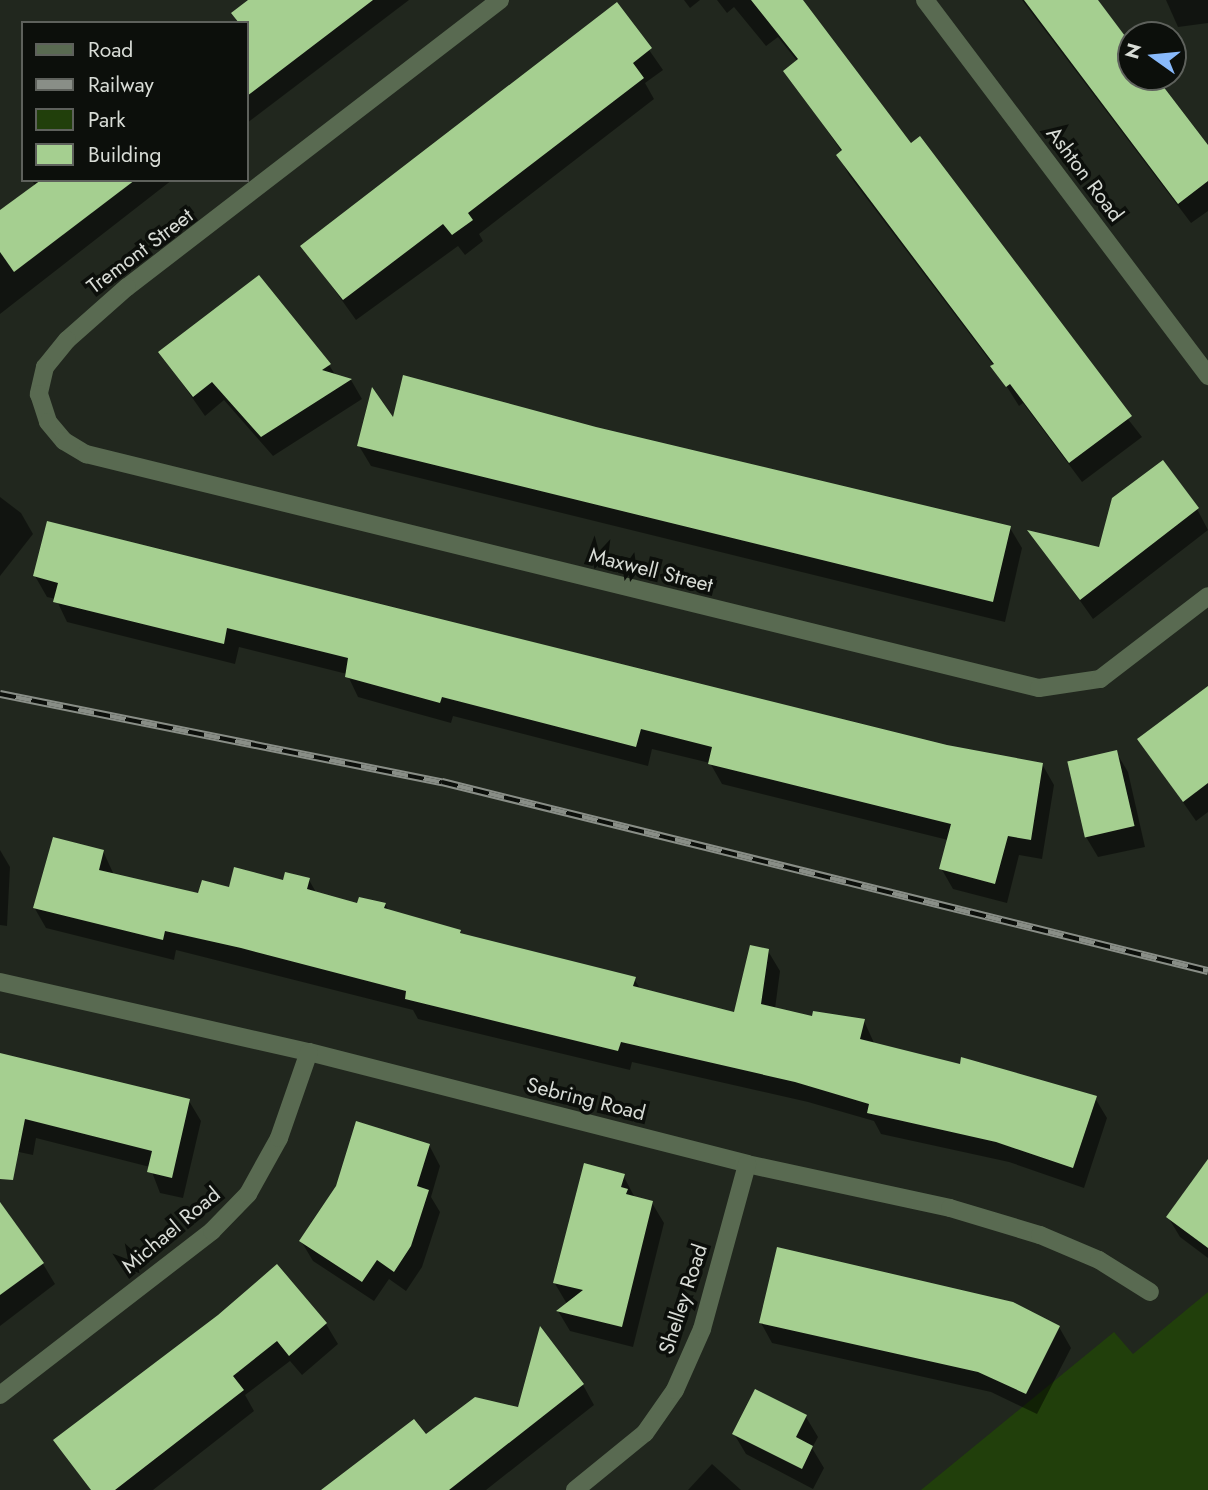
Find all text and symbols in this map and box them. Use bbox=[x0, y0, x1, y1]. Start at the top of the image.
legend bbox=[21, 21, 248, 182]
north arrow bbox=[1117, 21, 1187, 91]
text: Road bbox=[88, 35, 133, 65]
text: N bbox=[1118, 40, 1148, 62]
text: Railway bbox=[88, 70, 154, 100]
text: Park bbox=[88, 105, 125, 135]
street label: Ashton Road bbox=[1041, 122, 1129, 226]
text: Building bbox=[88, 140, 161, 170]
street label: Tremont Street bbox=[82, 203, 198, 299]
street label: Maxwell Street bbox=[586, 542, 716, 598]
street label: Sebring Road bbox=[524, 1072, 648, 1126]
street label: Michael Road bbox=[117, 1181, 225, 1279]
street label: Shelley Road bbox=[653, 1241, 713, 1357]

